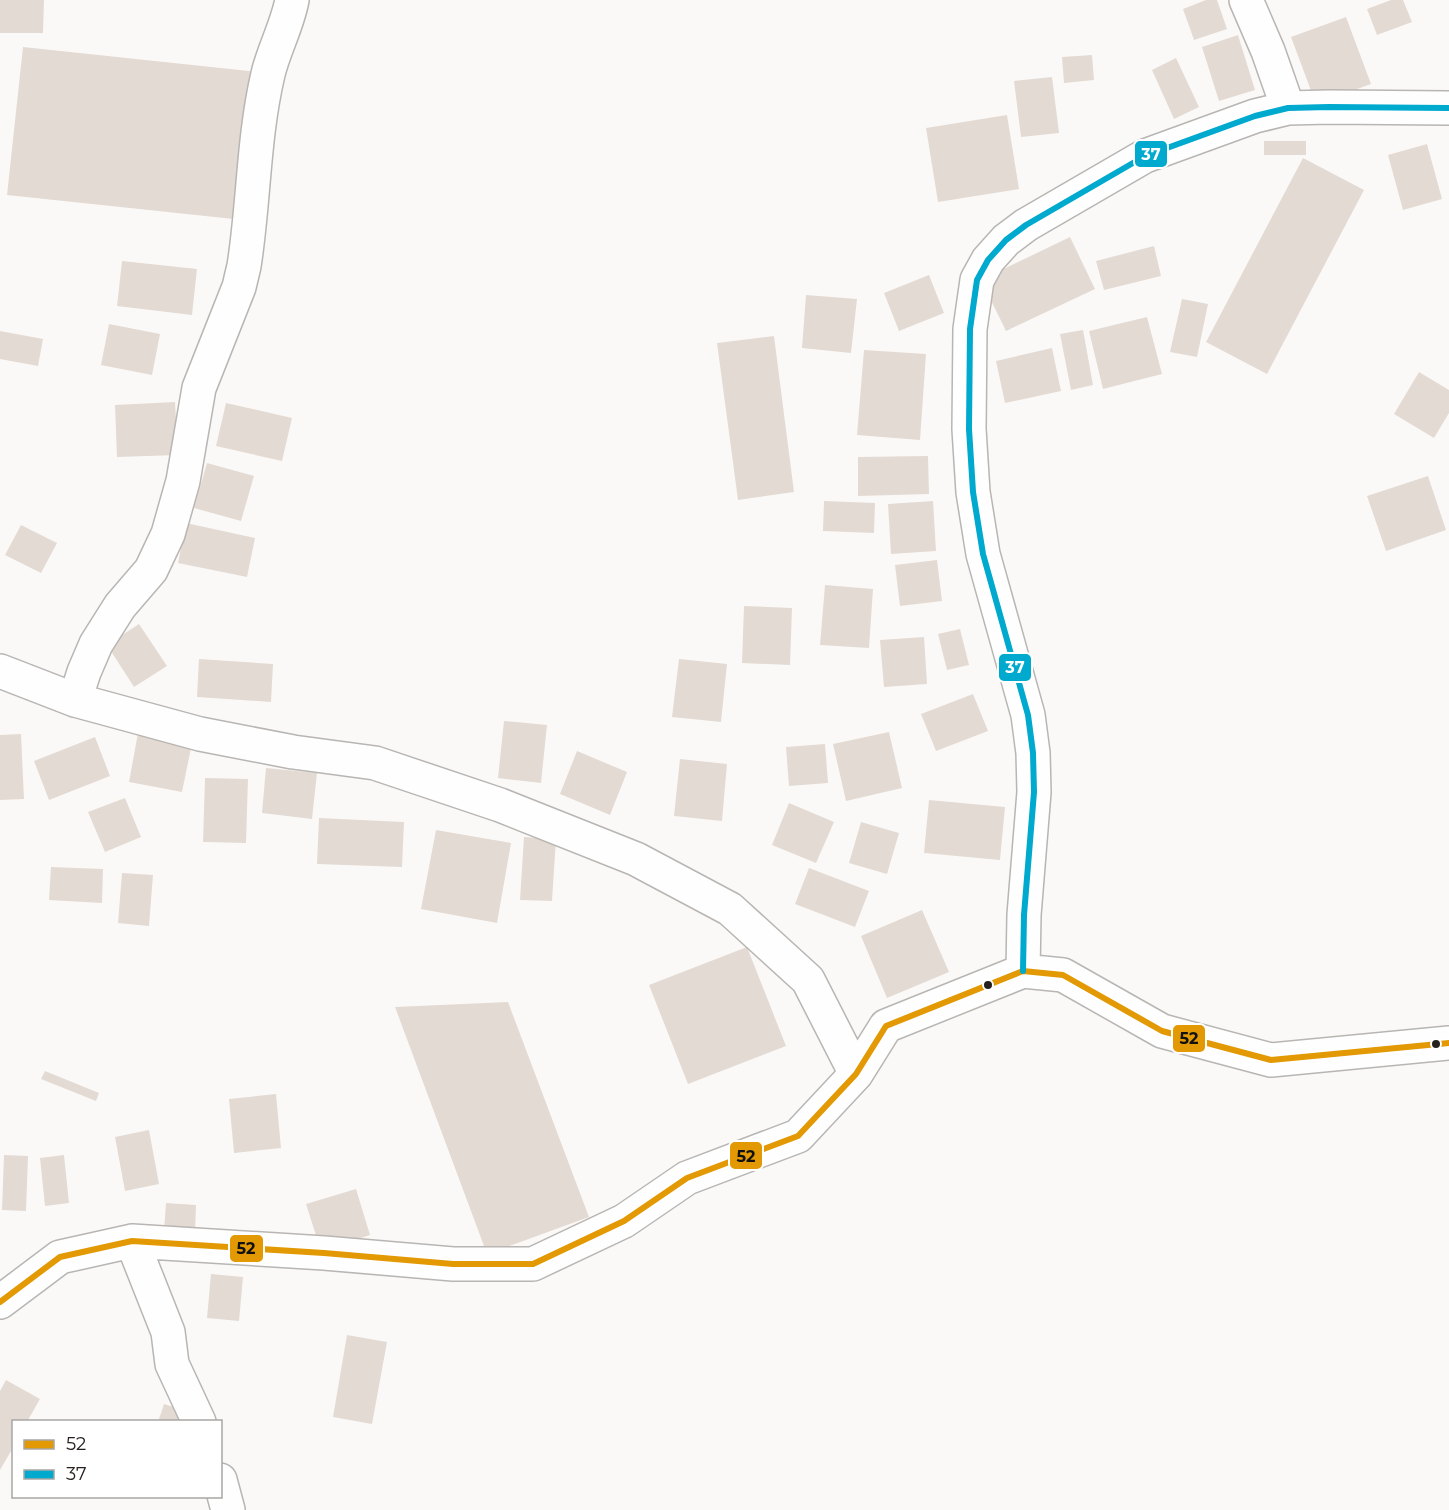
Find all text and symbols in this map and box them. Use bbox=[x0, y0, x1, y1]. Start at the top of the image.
line badge: 37 bbox=[1134, 140, 1168, 168]
text: 37 bbox=[1140, 145, 1161, 164]
line badge: 37 bbox=[998, 653, 1032, 682]
text: 37 bbox=[1004, 658, 1025, 677]
unlabelled marker bbox=[982, 979, 994, 991]
line badge: 52 bbox=[1172, 1024, 1206, 1053]
text: 52 bbox=[1180, 1029, 1198, 1048]
unlabelled marker bbox=[1430, 1038, 1442, 1050]
line badge: 52 bbox=[729, 1141, 763, 1170]
text: 52 bbox=[737, 1147, 755, 1166]
line badge: 52 bbox=[229, 1234, 264, 1263]
text: 52 bbox=[237, 1239, 255, 1258]
legend bbox=[12, 1420, 222, 1498]
text: 52 bbox=[66, 1433, 86, 1455]
text: 37 bbox=[66, 1463, 87, 1485]

